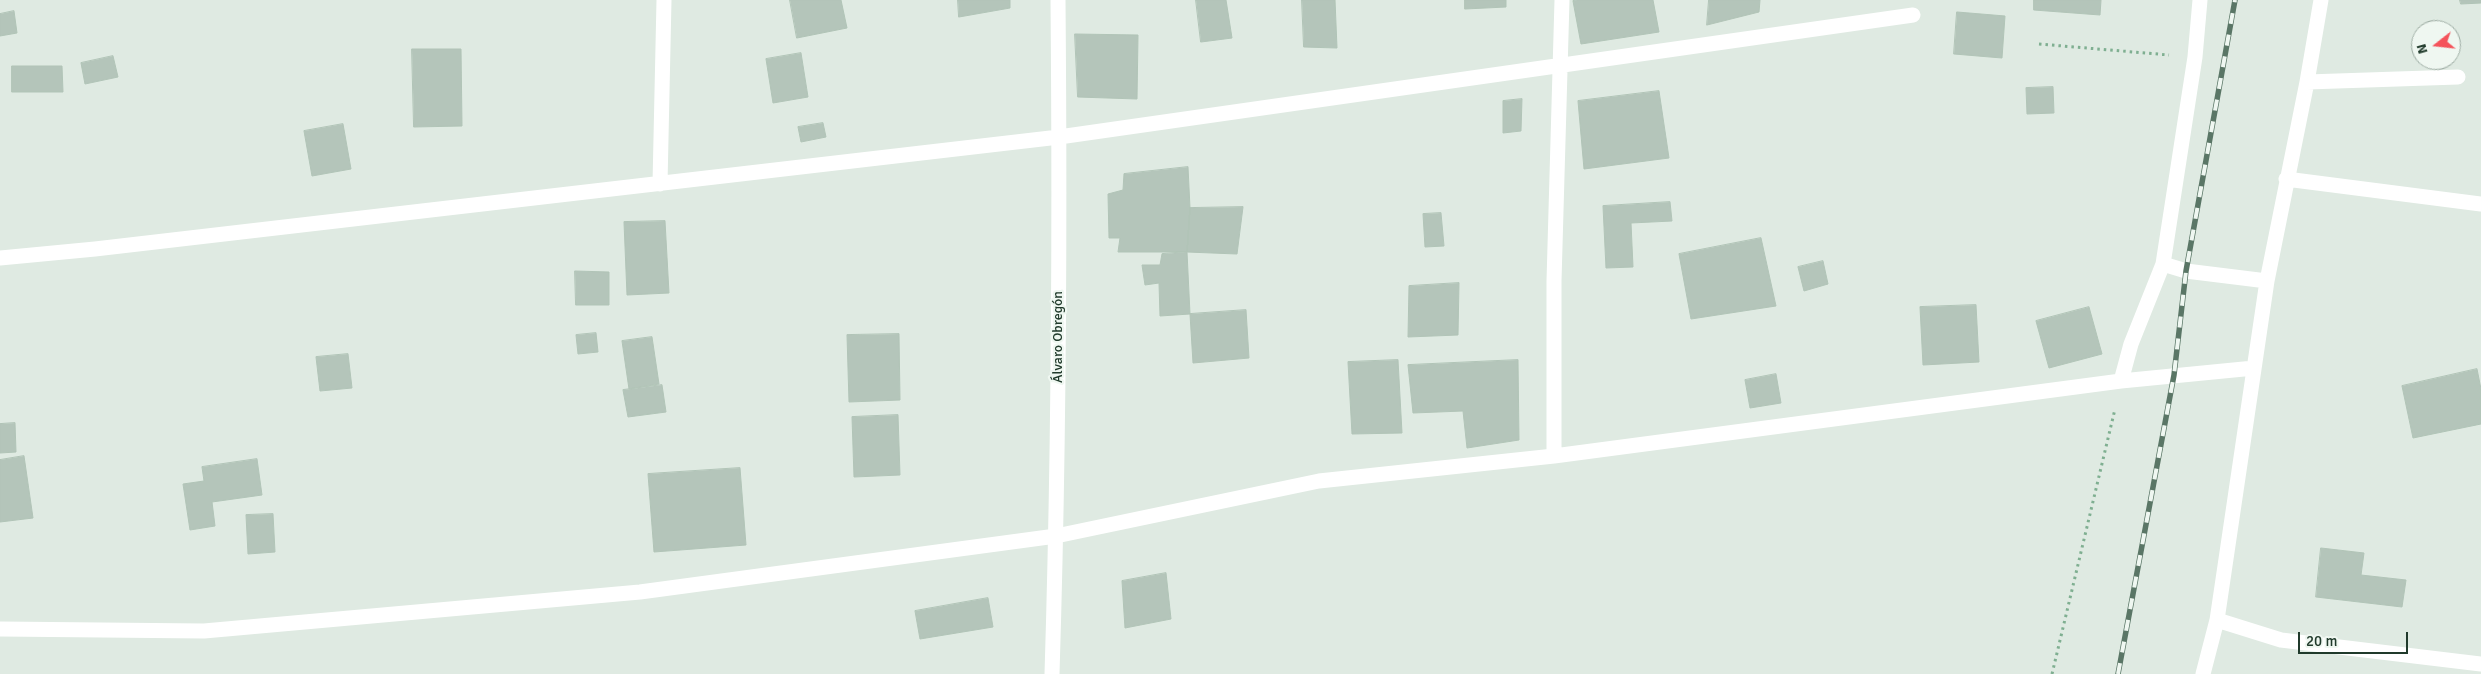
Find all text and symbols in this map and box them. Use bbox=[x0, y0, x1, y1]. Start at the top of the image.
north arrow bbox=[2411, 20, 2461, 70]
text: N bbox=[2413, 42, 2432, 56]
street label: Álvaro Obregón bbox=[1050, 291, 1066, 383]
scale bar bbox=[2301, 622, 2411, 654]
text: 20 m bbox=[2306, 632, 2337, 650]

